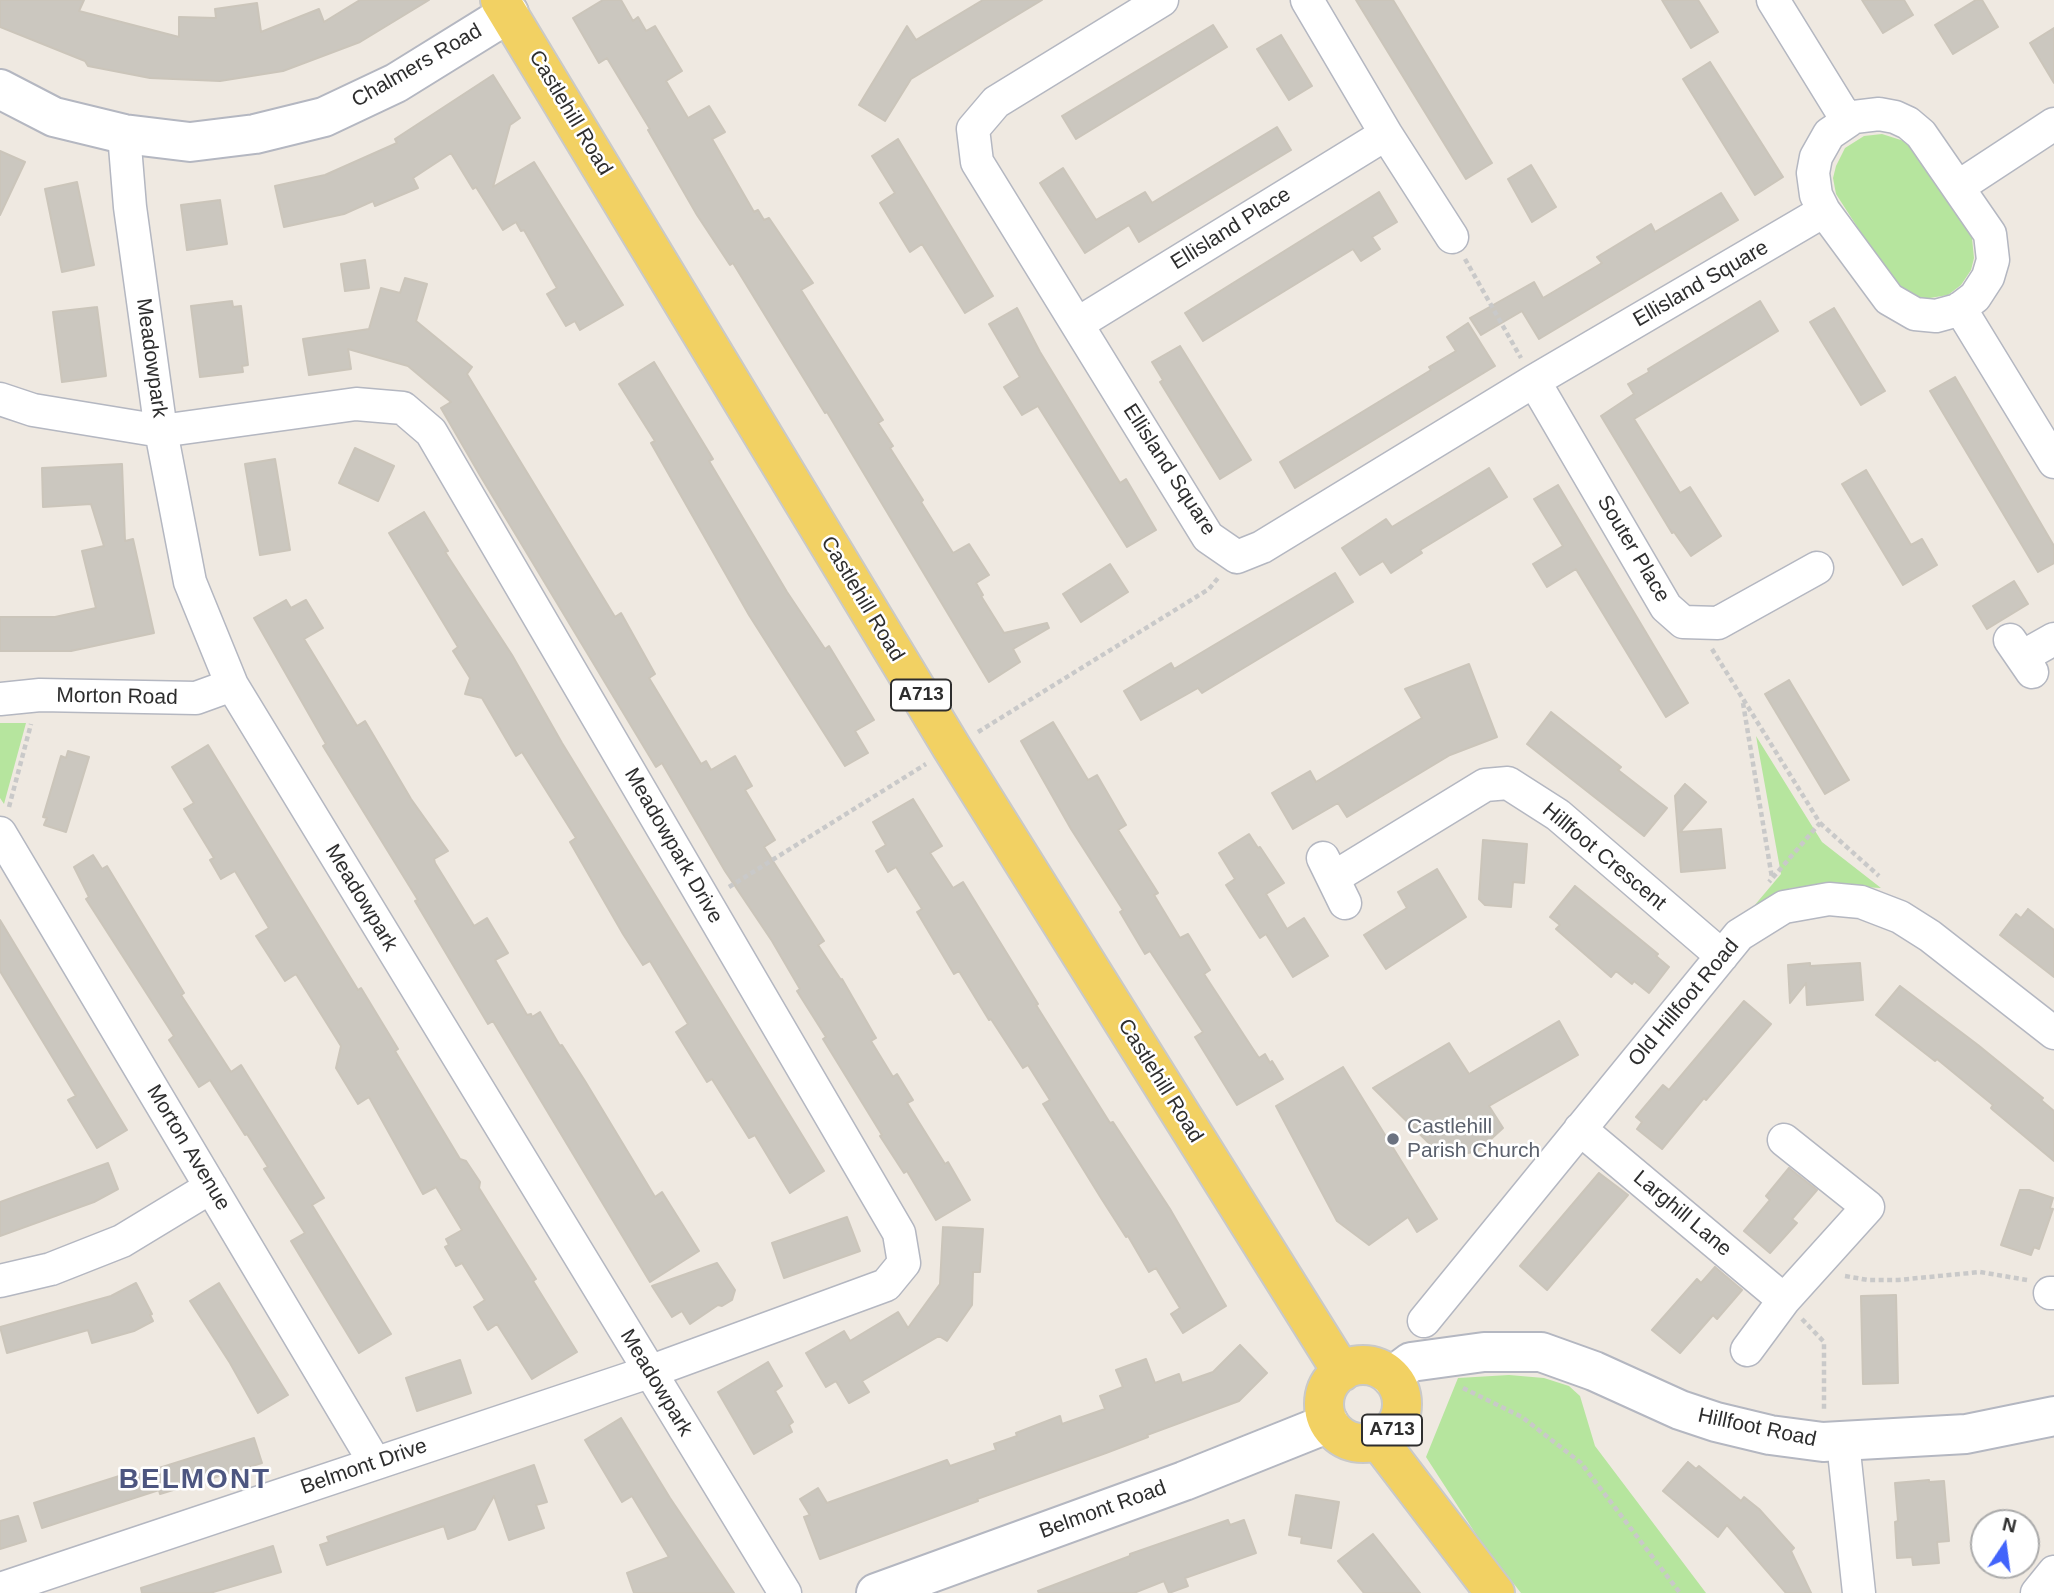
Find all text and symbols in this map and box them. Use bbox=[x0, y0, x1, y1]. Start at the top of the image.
street label: Chalmers Road bbox=[348, 19, 486, 113]
street label: Castlehill Road bbox=[523, 46, 617, 180]
street label: Ellisland Place bbox=[1166, 182, 1296, 276]
street label: Ellisland Square bbox=[1629, 235, 1773, 333]
street label: Meadowpark bbox=[130, 297, 172, 419]
street label: Ellisland Square bbox=[1117, 400, 1221, 540]
street label: Souter Place bbox=[1591, 491, 1675, 607]
street label: Castlehill Road bbox=[815, 532, 909, 666]
road number: A713 bbox=[891, 680, 951, 710]
street label: Morton Road bbox=[56, 683, 178, 711]
street label: Meadowpark Drive bbox=[618, 764, 728, 928]
street label: Hillfoot Crescent bbox=[1537, 798, 1671, 916]
street label: Meadowpark bbox=[319, 840, 403, 956]
street label: Old Hillfoot Road bbox=[1623, 934, 1745, 1072]
street label: Castlehill Road bbox=[1112, 1014, 1208, 1148]
street label: Morton Avenue bbox=[141, 1081, 235, 1215]
place label: Castlehill Parish Church bbox=[1407, 1114, 1540, 1164]
marker: Castlehill Parish Church bbox=[1385, 1131, 1401, 1147]
street label: Larghill Lane bbox=[1628, 1166, 1736, 1262]
street label: Meadowpark bbox=[614, 1325, 698, 1441]
street label: Hillfoot Road bbox=[1696, 1403, 1818, 1453]
road number: A713 bbox=[1362, 1414, 1422, 1446]
street label: Belmont Drive bbox=[298, 1434, 430, 1500]
district label: BELMONT bbox=[120, 1463, 270, 1497]
street label: Belmont Road bbox=[1036, 1475, 1170, 1545]
north arrow bbox=[1970, 1509, 2040, 1579]
text: N bbox=[2000, 1513, 2018, 1537]

